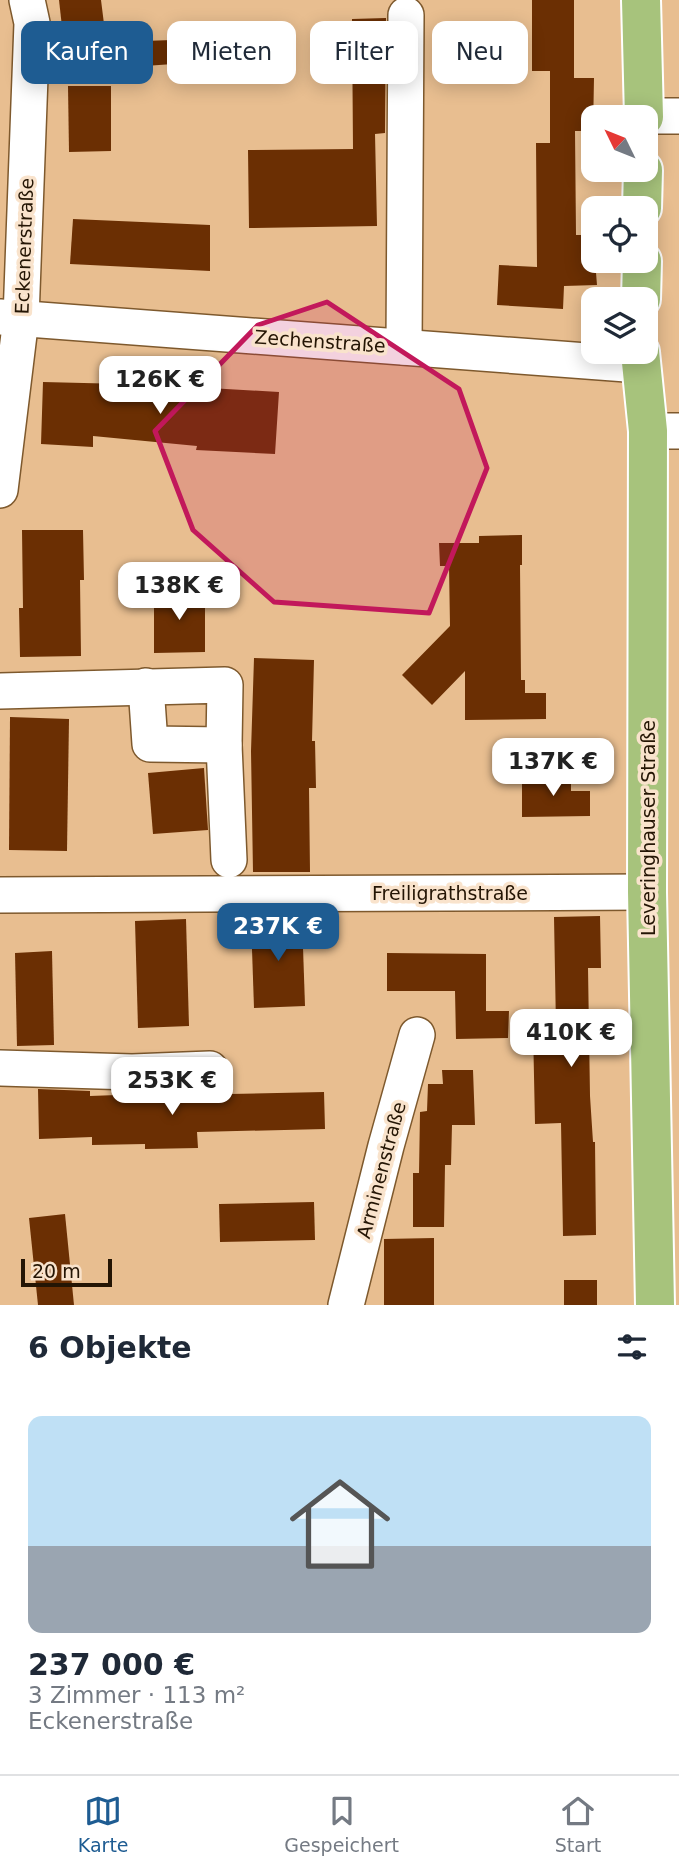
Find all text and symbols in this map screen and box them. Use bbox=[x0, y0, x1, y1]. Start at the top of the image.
chip: Kaufen bbox=[21, 21, 153, 84]
chip: Mieten bbox=[167, 21, 296, 84]
chip: Filter bbox=[310, 21, 418, 84]
chip: Neu bbox=[432, 21, 528, 84]
north arrow bbox=[581, 105, 658, 182]
map controls bbox=[581, 105, 658, 364]
street label: Eckenerstraße bbox=[11, 177, 37, 315]
button: locate bbox=[581, 196, 658, 273]
button: layers bbox=[581, 287, 658, 364]
street label: Zechenstraße bbox=[254, 325, 386, 357]
pin: 126K € bbox=[103, 356, 217, 416]
text: 126K € bbox=[115, 366, 205, 392]
pin: 138K € bbox=[122, 562, 236, 622]
text: 138K € bbox=[134, 572, 224, 598]
street label: Leveringhauser Straße bbox=[637, 720, 659, 936]
pin: 137K € bbox=[496, 738, 610, 798]
text: 137K € bbox=[508, 748, 598, 774]
street label: Freiligrathstraße bbox=[372, 882, 528, 904]
pin: 237K € bbox=[221, 904, 335, 963]
text: 237K € bbox=[233, 913, 323, 939]
pin: 410K € bbox=[514, 1010, 628, 1069]
text: 410K € bbox=[526, 1019, 616, 1045]
pin: 253K € bbox=[115, 1058, 229, 1117]
text: 253K € bbox=[127, 1067, 217, 1093]
street label: Arminenstraße bbox=[352, 1099, 410, 1241]
scale bar bbox=[21, 1256, 112, 1288]
text: 20 m bbox=[32, 1260, 81, 1282]
icon: filters bbox=[613, 1328, 651, 1366]
text: 6 Objekte bbox=[28, 1330, 192, 1365]
icon: home bbox=[277, 1461, 403, 1587]
text: 237 000 € bbox=[28, 1647, 195, 1682]
text: 3 Zimmer · 113 m² bbox=[28, 1682, 245, 1708]
text: Eckenerstraße bbox=[28, 1708, 193, 1734]
tab: Karte bbox=[78, 1792, 129, 1856]
tab: Gespeichert bbox=[284, 1792, 399, 1856]
tab: Start bbox=[555, 1792, 601, 1856]

